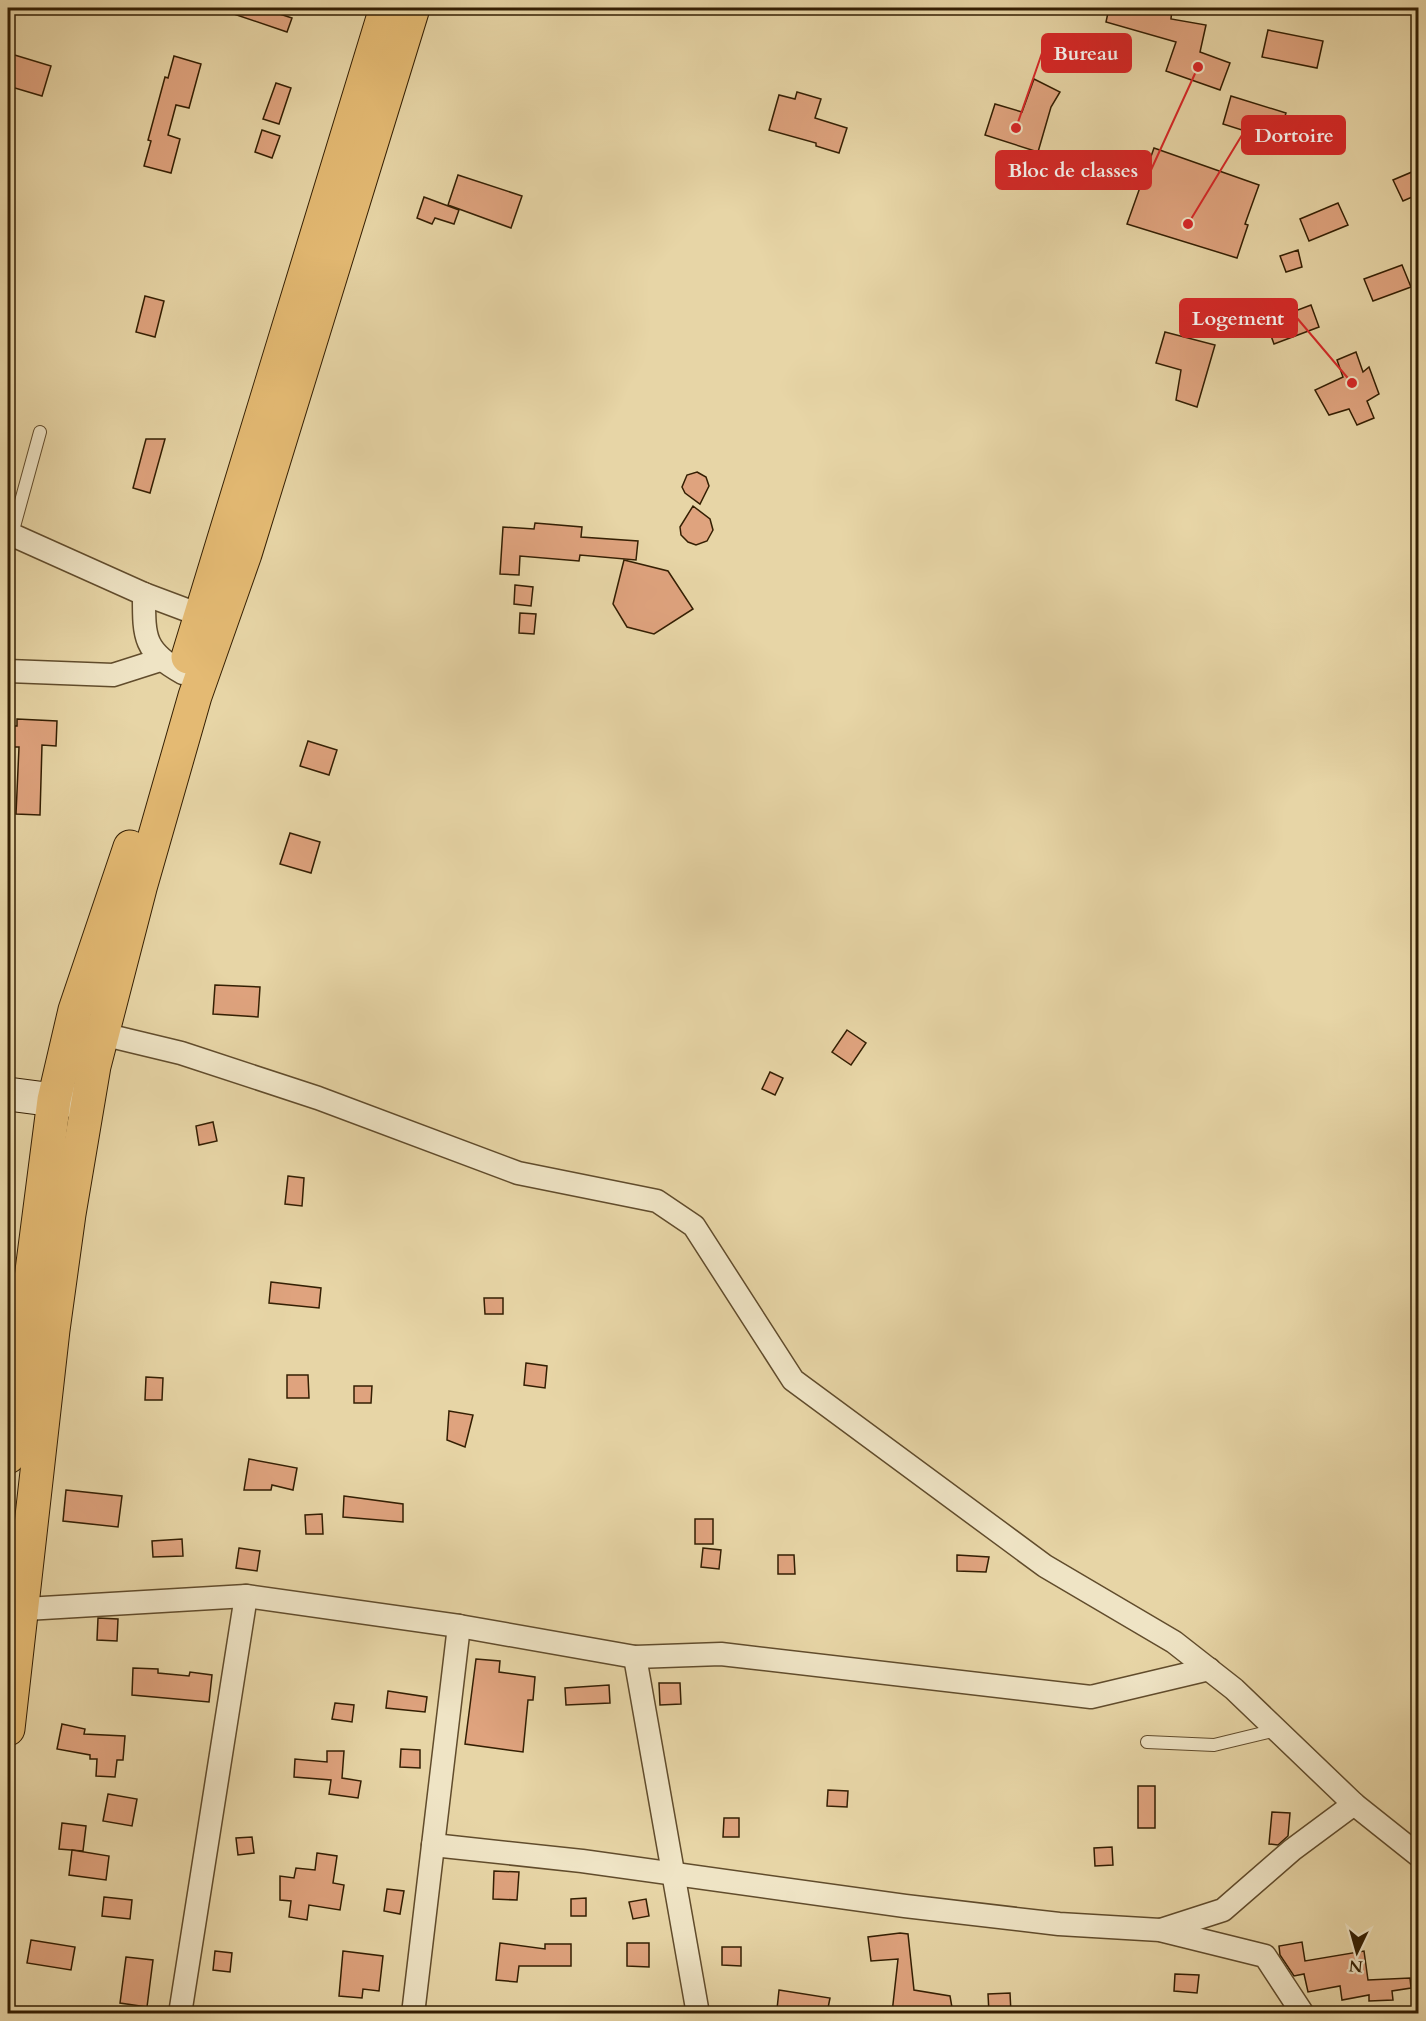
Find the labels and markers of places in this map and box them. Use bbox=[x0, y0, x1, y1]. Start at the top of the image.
callout: Bureau bbox=[1042, 34, 1131, 72]
callout: Dortoire bbox=[1242, 116, 1345, 154]
callout: Bloc de classes bbox=[996, 151, 1151, 189]
callout: Logement bbox=[1180, 299, 1297, 337]

